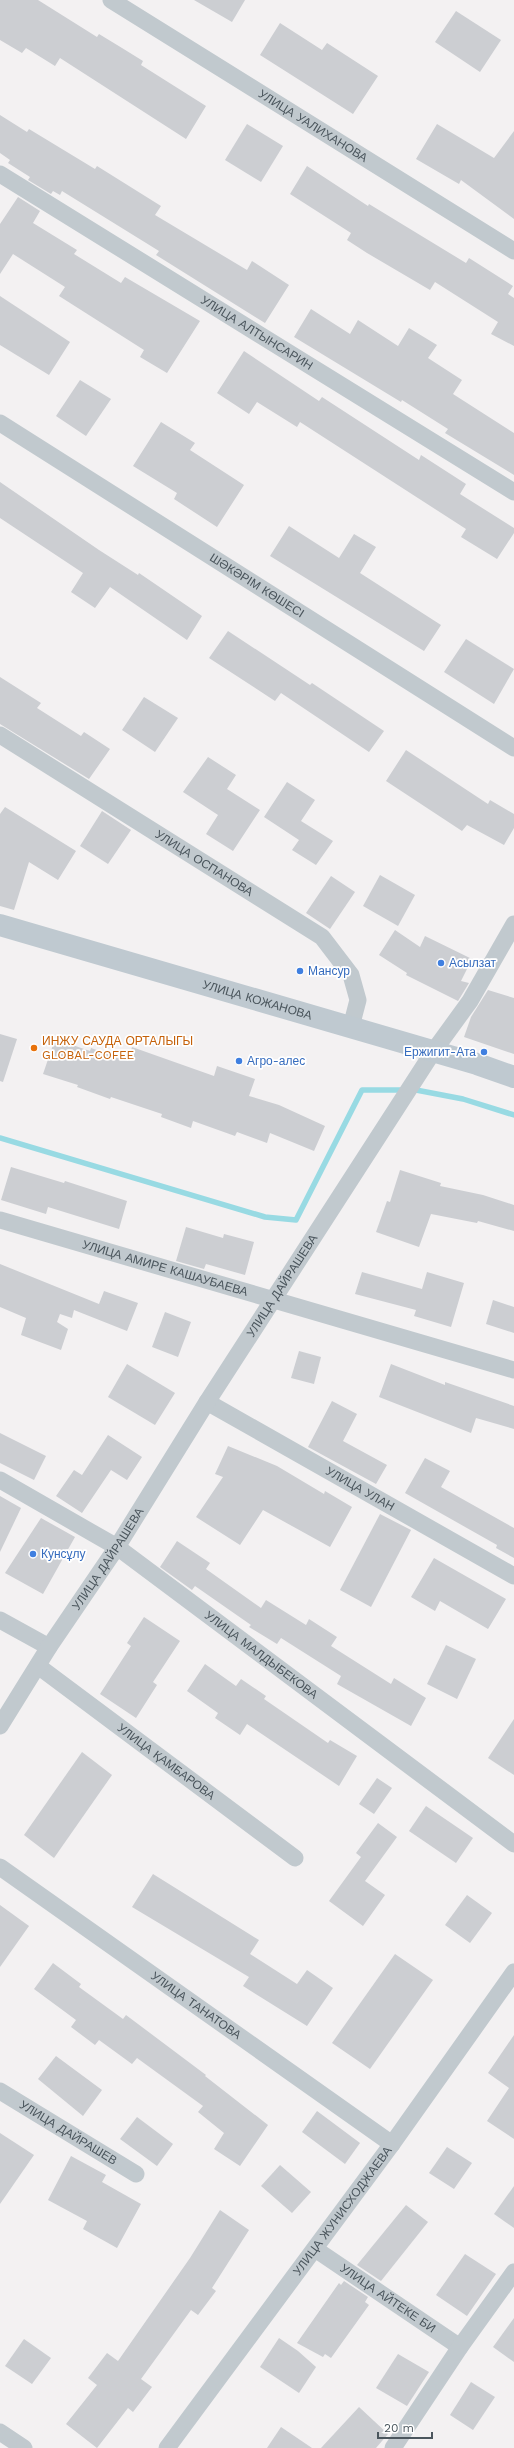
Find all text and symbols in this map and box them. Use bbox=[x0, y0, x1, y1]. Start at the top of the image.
street label: УЛИЦА УАЛИХАНОВА bbox=[256, 87, 370, 165]
street label: УЛИЦА АЛТЫНСАРИН bbox=[198, 293, 315, 373]
street label: ШӘКӘРІМ КӨШЕСІ bbox=[207, 550, 307, 620]
street label: УЛИЦА ОСПАНОВА bbox=[153, 827, 256, 899]
place label: Асылзат bbox=[449, 956, 497, 970]
marker: Асылзат bbox=[436, 958, 446, 968]
place label: Мансур bbox=[308, 964, 350, 978]
marker: Мансур bbox=[295, 966, 305, 976]
street label: УЛИЦА КОЖАНОВА bbox=[201, 977, 314, 1023]
place label: ИНЖУ САУДА ОРТАЛЫГЫ GLOBAL-COFEE bbox=[42, 1034, 193, 1062]
marker: ИНЖУ САУДА ОРТАЛЫГЫ GLOBAL-COFEE bbox=[29, 1043, 39, 1053]
place label: Ержигит-Ата bbox=[404, 1045, 476, 1059]
marker: Ержигит-Ата bbox=[479, 1047, 489, 1057]
place label: Агро-алес bbox=[247, 1054, 305, 1068]
marker: Агро-алес bbox=[234, 1056, 244, 1066]
street label: УЛИЦА ДАЙРАШЕВА bbox=[244, 1232, 320, 1340]
street label: УЛИЦА АМИРЕ КАШАУБАЕВА bbox=[81, 1237, 250, 1299]
street label: УЛИЦА УЛАН bbox=[323, 1464, 397, 1514]
street label: УЛИЦА ДАЙРАШЕВА bbox=[69, 1505, 147, 1613]
place label: Кунсұлу bbox=[41, 1547, 86, 1561]
marker: Кунсұлу bbox=[28, 1549, 38, 1559]
street label: УЛИЦА МАЛДЫБЕКОВА bbox=[202, 1608, 320, 1702]
street label: УЛИЦА ҚАМБАРОВА bbox=[115, 1721, 218, 1803]
street label: УЛИЦА ТАНАТОВА bbox=[148, 1969, 244, 2042]
street label: УЛИЦА ДАЙРАШЕВ bbox=[17, 2098, 120, 2168]
street label: УЛИЦА ЖУНИСХОДЖАЕВА bbox=[290, 2144, 395, 2278]
street label: УЛИЦА АЙТЕКЕ БИ bbox=[337, 2261, 438, 2336]
scale bar bbox=[378, 2414, 432, 2440]
text: 20 m bbox=[384, 2421, 414, 2435]

